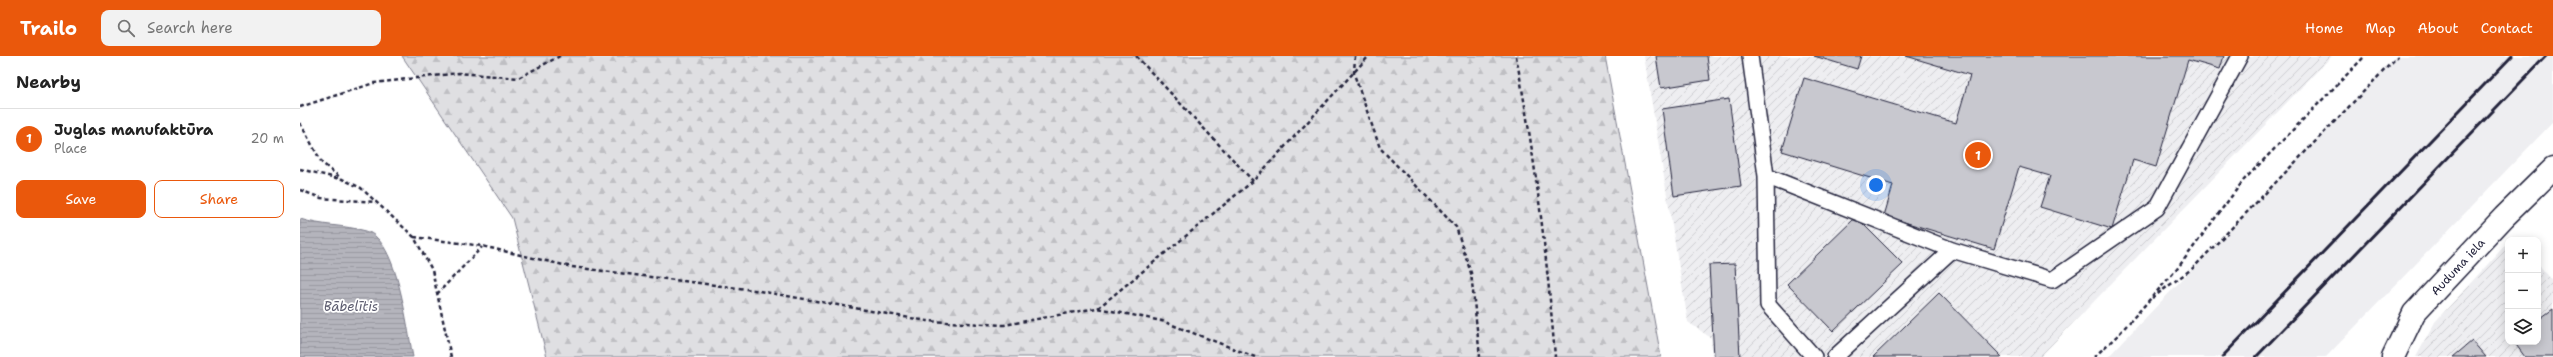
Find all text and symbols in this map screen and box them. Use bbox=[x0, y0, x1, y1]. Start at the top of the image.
search box bbox=[101, 10, 381, 46]
text: Trailo bbox=[20, 16, 77, 41]
icon: search bbox=[115, 17, 137, 39]
text: Search here bbox=[147, 18, 233, 38]
text: Home bbox=[2305, 19, 2344, 37]
text: Map bbox=[2366, 19, 2396, 37]
text: About bbox=[2418, 19, 2459, 37]
text: Contact bbox=[2481, 19, 2533, 37]
text: Nearby bbox=[16, 71, 81, 93]
text: Juglas manufaktūra bbox=[54, 120, 213, 140]
text: 1 bbox=[26, 130, 32, 147]
text: 20 m bbox=[251, 130, 284, 147]
text: Place bbox=[54, 140, 87, 157]
pin: 1 bbox=[1965, 140, 1991, 170]
your location bbox=[1866, 175, 1886, 195]
button: Save bbox=[16, 180, 146, 218]
button: Share bbox=[154, 180, 284, 218]
street label: Auduma iela bbox=[2427, 235, 2489, 299]
map controls bbox=[2505, 237, 2541, 345]
button: + bbox=[2505, 237, 2541, 273]
button: − bbox=[2505, 273, 2541, 309]
water label: Bābelītis bbox=[324, 298, 378, 315]
button: layers bbox=[2505, 309, 2541, 345]

